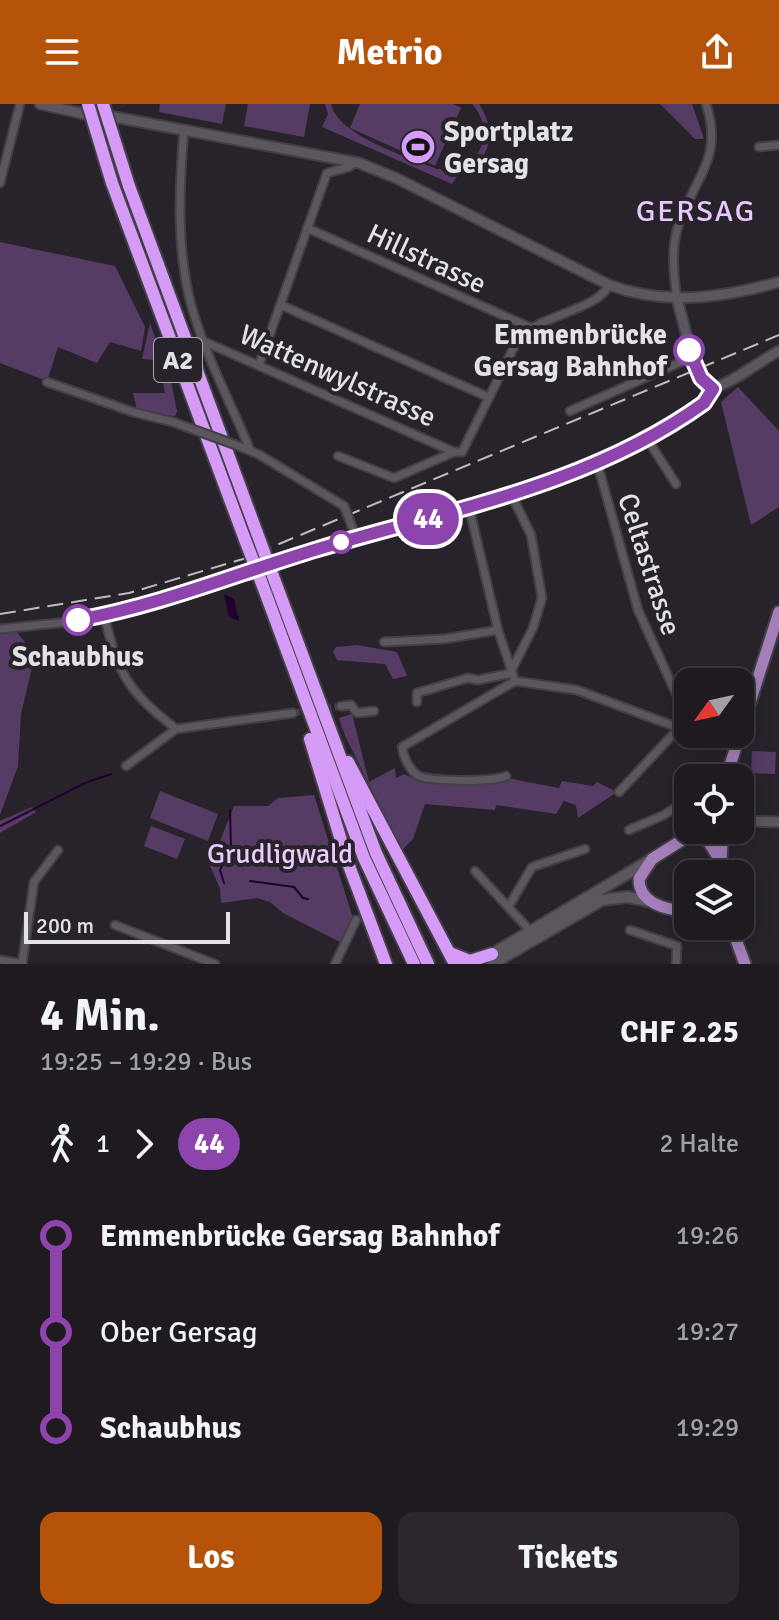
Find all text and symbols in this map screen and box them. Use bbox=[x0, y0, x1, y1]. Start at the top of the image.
icon: menu bbox=[40, 30, 84, 74]
text: Metrio bbox=[337, 30, 442, 75]
icon: share bbox=[695, 30, 739, 74]
place label: Sportplatz Gersag bbox=[444, 115, 573, 181]
sports icon: Sportplatz Gersag bbox=[399, 128, 437, 166]
district label: GERSAG bbox=[636, 193, 756, 230]
street label: Hillstrasse bbox=[362, 217, 492, 301]
street label: Wattenwylstrasse bbox=[234, 317, 441, 434]
place label: Emmenbrücke Gersag Bahnhof bbox=[474, 318, 669, 384]
marker: Emmenbrücke Gersag Bahnhof bbox=[674, 335, 704, 365]
road number: A2 bbox=[154, 338, 202, 382]
street label: Celtastrasse bbox=[610, 489, 688, 640]
line badge: 44 bbox=[392, 493, 464, 545]
text: 44 bbox=[413, 502, 443, 536]
unlabelled marker bbox=[330, 531, 352, 553]
marker: Schaubhus bbox=[63, 605, 93, 635]
place label: Schaubhus bbox=[12, 640, 144, 674]
north arrow bbox=[674, 668, 754, 748]
map controls bbox=[674, 668, 754, 940]
button: locate bbox=[674, 764, 754, 844]
park label: Grudligwald bbox=[207, 837, 353, 871]
button: layers bbox=[674, 860, 754, 940]
scale bar bbox=[24, 908, 230, 944]
text: 200 m bbox=[36, 912, 94, 939]
text: 4 Min. bbox=[40, 989, 160, 1043]
text: CHF 2.25 bbox=[620, 1014, 739, 1051]
text: 19:25 – 19:29 · Bus bbox=[40, 1046, 252, 1078]
icon: walk bbox=[40, 1122, 84, 1166]
icon: forward bbox=[122, 1122, 166, 1166]
text: 44 bbox=[194, 1127, 224, 1161]
text: 1 bbox=[96, 1128, 110, 1160]
text: 2 Halte bbox=[659, 1128, 739, 1160]
text: Emmenbrücke Gersag Bahnhof bbox=[100, 1218, 499, 1255]
text: 19:26 bbox=[676, 1220, 739, 1252]
text: Ober Gersag bbox=[100, 1314, 258, 1351]
text: 19:27 bbox=[676, 1316, 739, 1348]
text: Schaubhus bbox=[100, 1410, 241, 1447]
text: 19:29 bbox=[676, 1412, 739, 1444]
button: Los bbox=[40, 1512, 382, 1604]
button: Tickets bbox=[398, 1512, 739, 1604]

